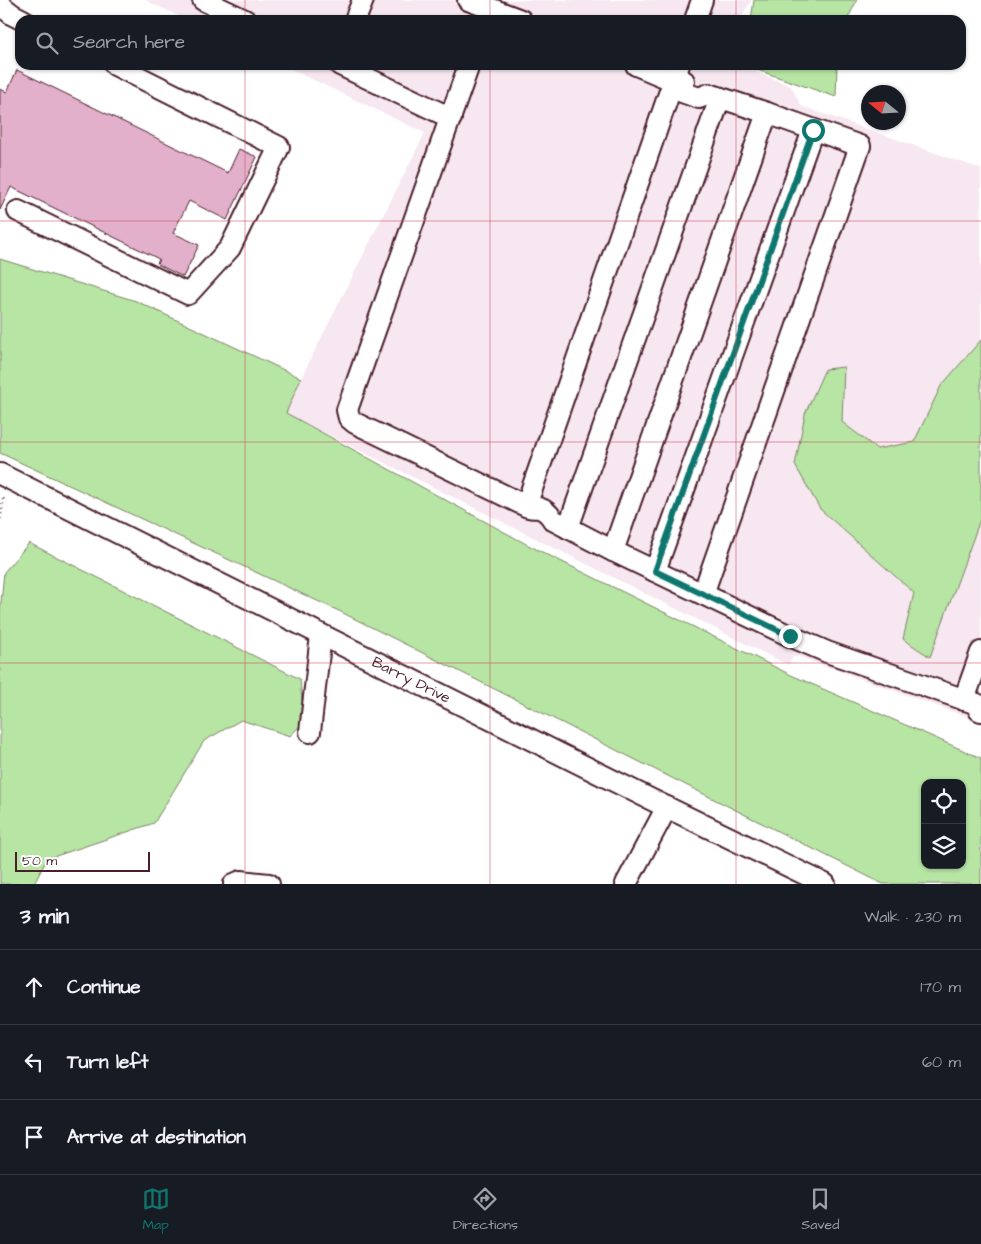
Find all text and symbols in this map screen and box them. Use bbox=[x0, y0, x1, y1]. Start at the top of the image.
search box bbox=[15, 15, 966, 70]
icon: search bbox=[33, 29, 61, 57]
text: Search here bbox=[73, 29, 185, 56]
north arrow bbox=[861, 85, 906, 130]
route start bbox=[802, 119, 825, 142]
route end bbox=[779, 625, 802, 648]
street label: Barry Drive bbox=[369, 651, 454, 708]
map controls bbox=[921, 779, 966, 869]
button: locate bbox=[921, 779, 966, 824]
button: layers bbox=[921, 824, 966, 869]
scale bar bbox=[15, 849, 150, 872]
text: 50 m bbox=[22, 851, 57, 871]
text: 3 min bbox=[20, 902, 69, 931]
text: Walk · 230 m bbox=[864, 906, 961, 928]
icon: ahead bbox=[20, 973, 48, 1001]
text: Continue bbox=[67, 974, 141, 1001]
text: 170 m bbox=[920, 976, 961, 998]
icon: left bbox=[20, 1048, 48, 1076]
text: Turn left bbox=[67, 1049, 148, 1076]
text: 60 m bbox=[922, 1051, 961, 1073]
icon: arrive bbox=[20, 1123, 48, 1151]
text: Arrive at destination bbox=[67, 1124, 246, 1151]
tab: Map bbox=[142, 1185, 170, 1235]
tab: Directions bbox=[453, 1185, 518, 1235]
tab: Saved bbox=[801, 1185, 839, 1235]

